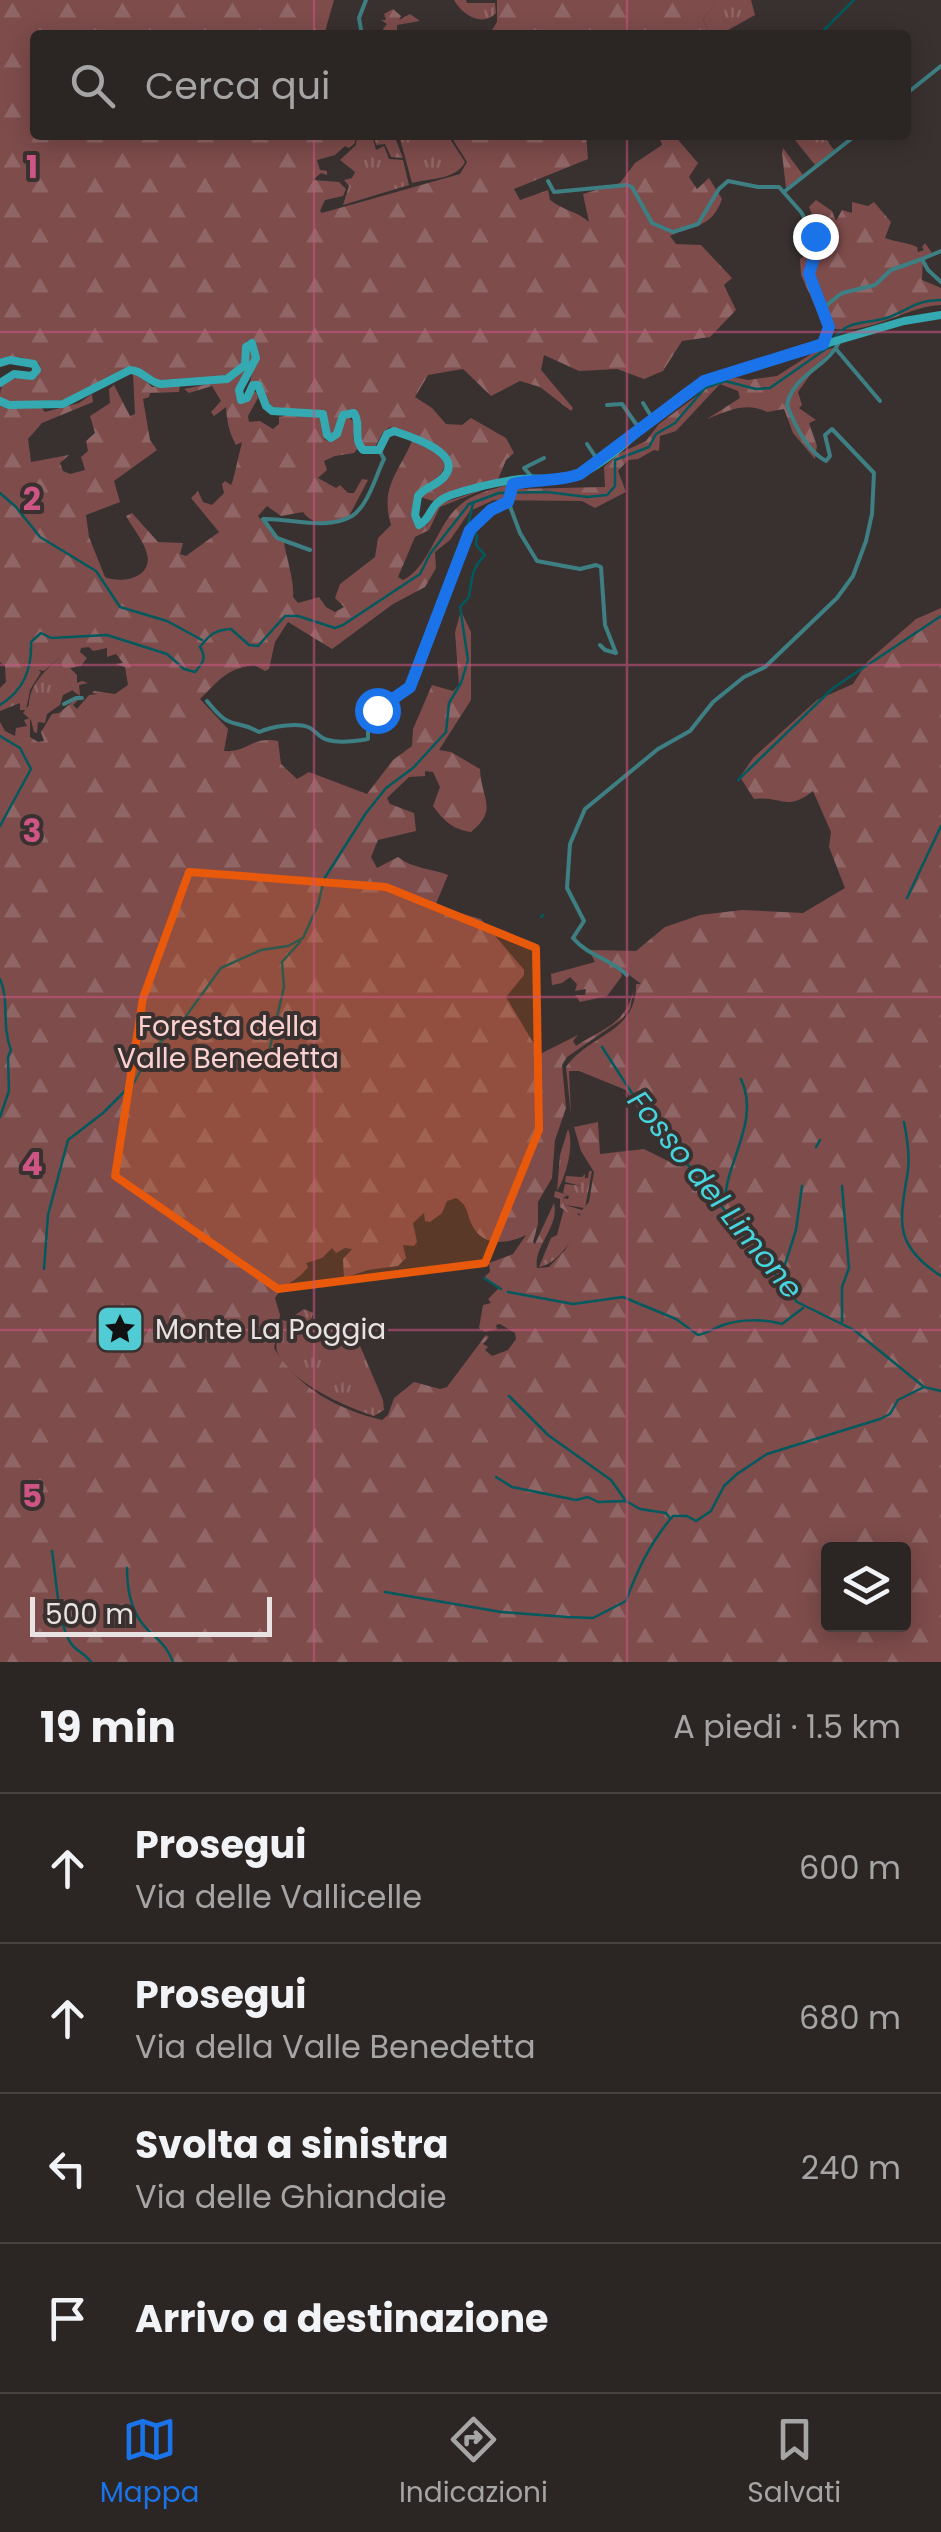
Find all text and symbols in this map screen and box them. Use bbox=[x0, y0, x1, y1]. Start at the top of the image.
search box bbox=[30, 30, 911, 140]
icon: search bbox=[65, 58, 120, 113]
text: Cerca qui bbox=[145, 59, 330, 112]
text: 1 bbox=[26, 144, 38, 189]
route end bbox=[793, 214, 839, 260]
text: 2 bbox=[23, 476, 41, 521]
route start bbox=[355, 688, 401, 734]
text: 3 bbox=[22, 808, 42, 853]
park label: Foresta della Valle Benedetta bbox=[117, 1007, 339, 1078]
water label: Fosso del Limone bbox=[618, 1081, 813, 1308]
text: 4 bbox=[21, 1141, 43, 1186]
place icon: Monte La Poggia bbox=[94, 1303, 146, 1355]
place label: Monte La Poggia bbox=[155, 1310, 386, 1349]
text: 5 bbox=[22, 1473, 42, 1518]
map controls bbox=[821, 1542, 911, 1632]
button: layers bbox=[821, 1542, 911, 1632]
scale bar bbox=[30, 1592, 272, 1636]
text: 500 m bbox=[45, 1595, 134, 1634]
text: 19 min bbox=[40, 1698, 176, 1757]
text: A piedi · 1.5 km bbox=[673, 1704, 901, 1749]
text: Prosegui bbox=[135, 1818, 306, 1871]
icon: ahead bbox=[40, 1841, 95, 1896]
text: 600 m bbox=[799, 1845, 901, 1890]
text: Via delle Vallicelle bbox=[135, 1874, 422, 1919]
text: Prosegui bbox=[135, 1968, 306, 2021]
icon: ahead bbox=[40, 1991, 95, 2046]
text: 680 m bbox=[799, 1995, 901, 2040]
text: Via della Valle Benedetta bbox=[135, 2024, 536, 2069]
text: Svolta a sinistra bbox=[135, 2118, 449, 2171]
icon: left bbox=[40, 2141, 95, 2196]
text: 240 m bbox=[801, 2145, 901, 2190]
text: Via delle Ghiandaie bbox=[135, 2174, 447, 2219]
icon: arrive bbox=[40, 2291, 95, 2346]
text: Arrivo a destinazione bbox=[135, 2292, 548, 2345]
tab: Mappa bbox=[100, 2412, 200, 2514]
tab: Indicazioni bbox=[399, 2412, 548, 2514]
tab: Salvati bbox=[747, 2412, 841, 2514]

